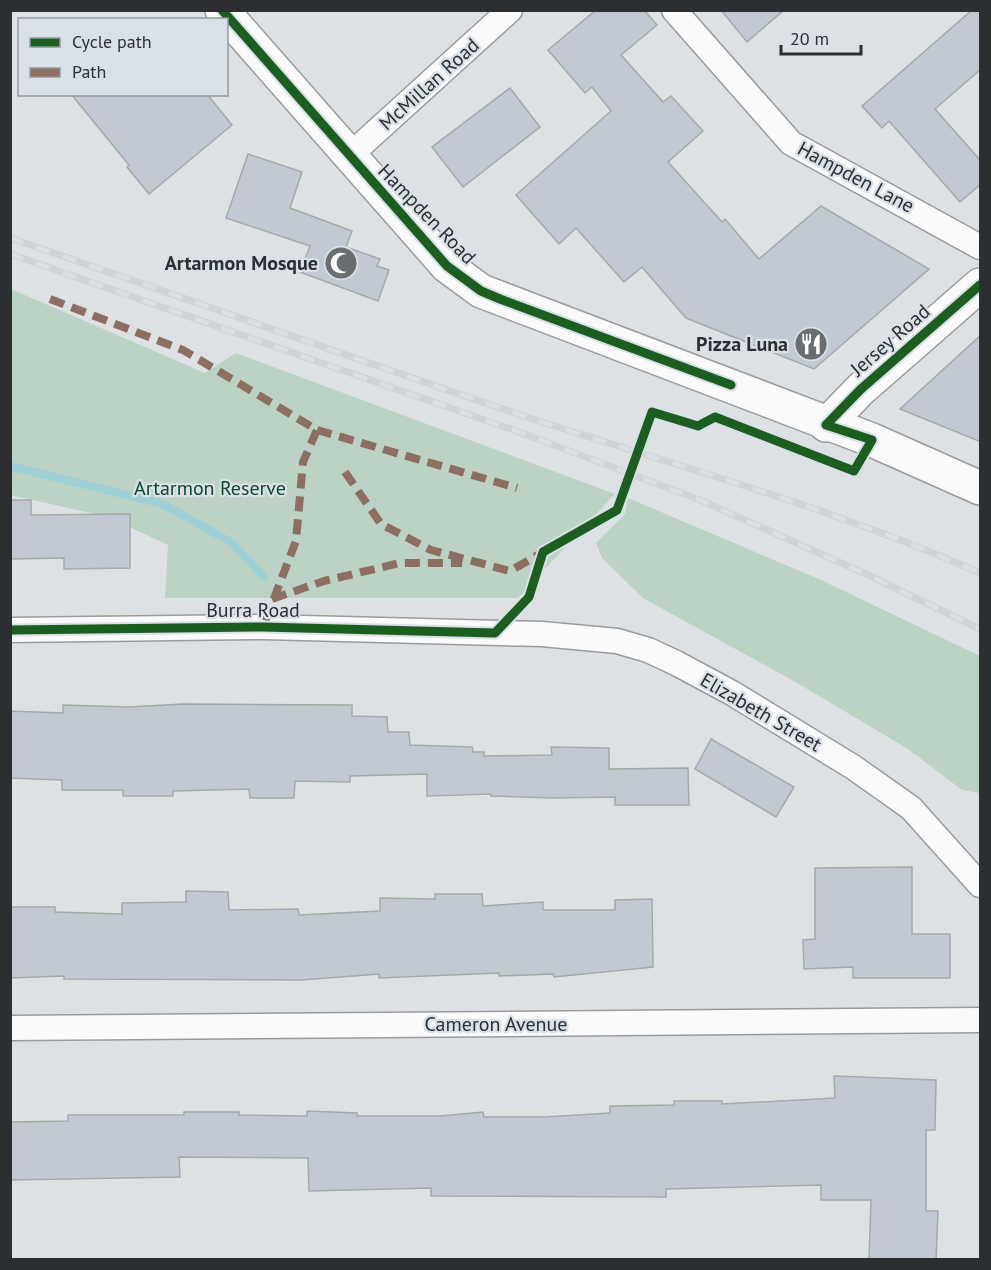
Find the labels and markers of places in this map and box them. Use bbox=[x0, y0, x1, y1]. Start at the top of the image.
mosque icon: Artarmon Mosque bbox=[323, 245, 359, 281]
place label: Artarmon Mosque bbox=[165, 250, 318, 276]
restaurant icon: Pizza Luna bbox=[793, 326, 829, 362]
place label: Pizza Luna bbox=[696, 331, 788, 357]

